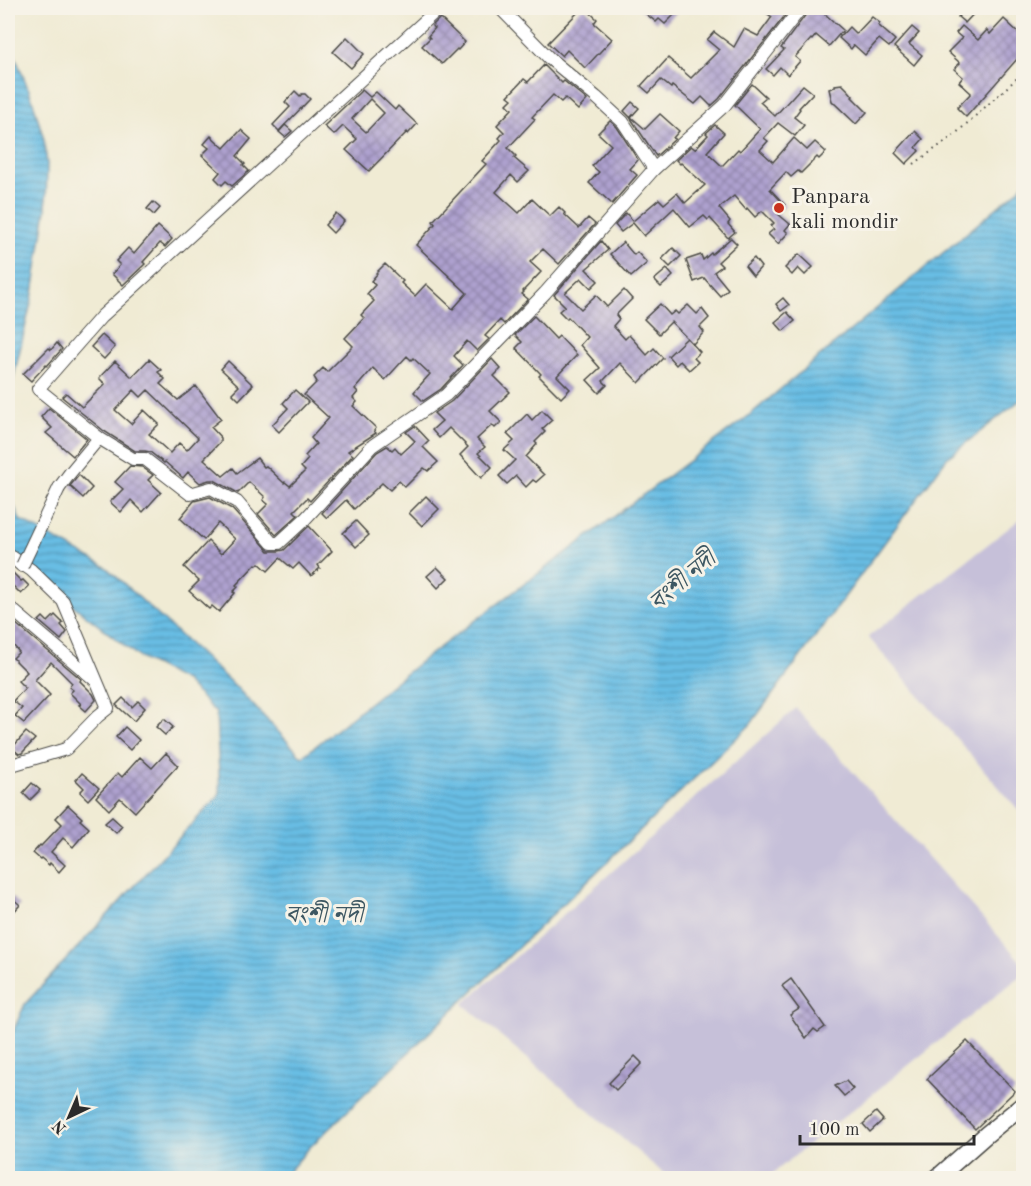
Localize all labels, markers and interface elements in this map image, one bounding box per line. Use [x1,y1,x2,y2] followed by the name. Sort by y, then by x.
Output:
[791,186,898,233] place label: Panpara kali mondir
[772,201,786,215] marker: Panpara kali mondir
[643,542,723,616] water label: বংশী নদী
[285,899,366,928] water label: বংশী নদী
[39,1087,99,1147] north arrow
[800,1108,974,1146] scale bar
[49,1116,70,1136] text: N
[809,1121,860,1139] text: 100 m

